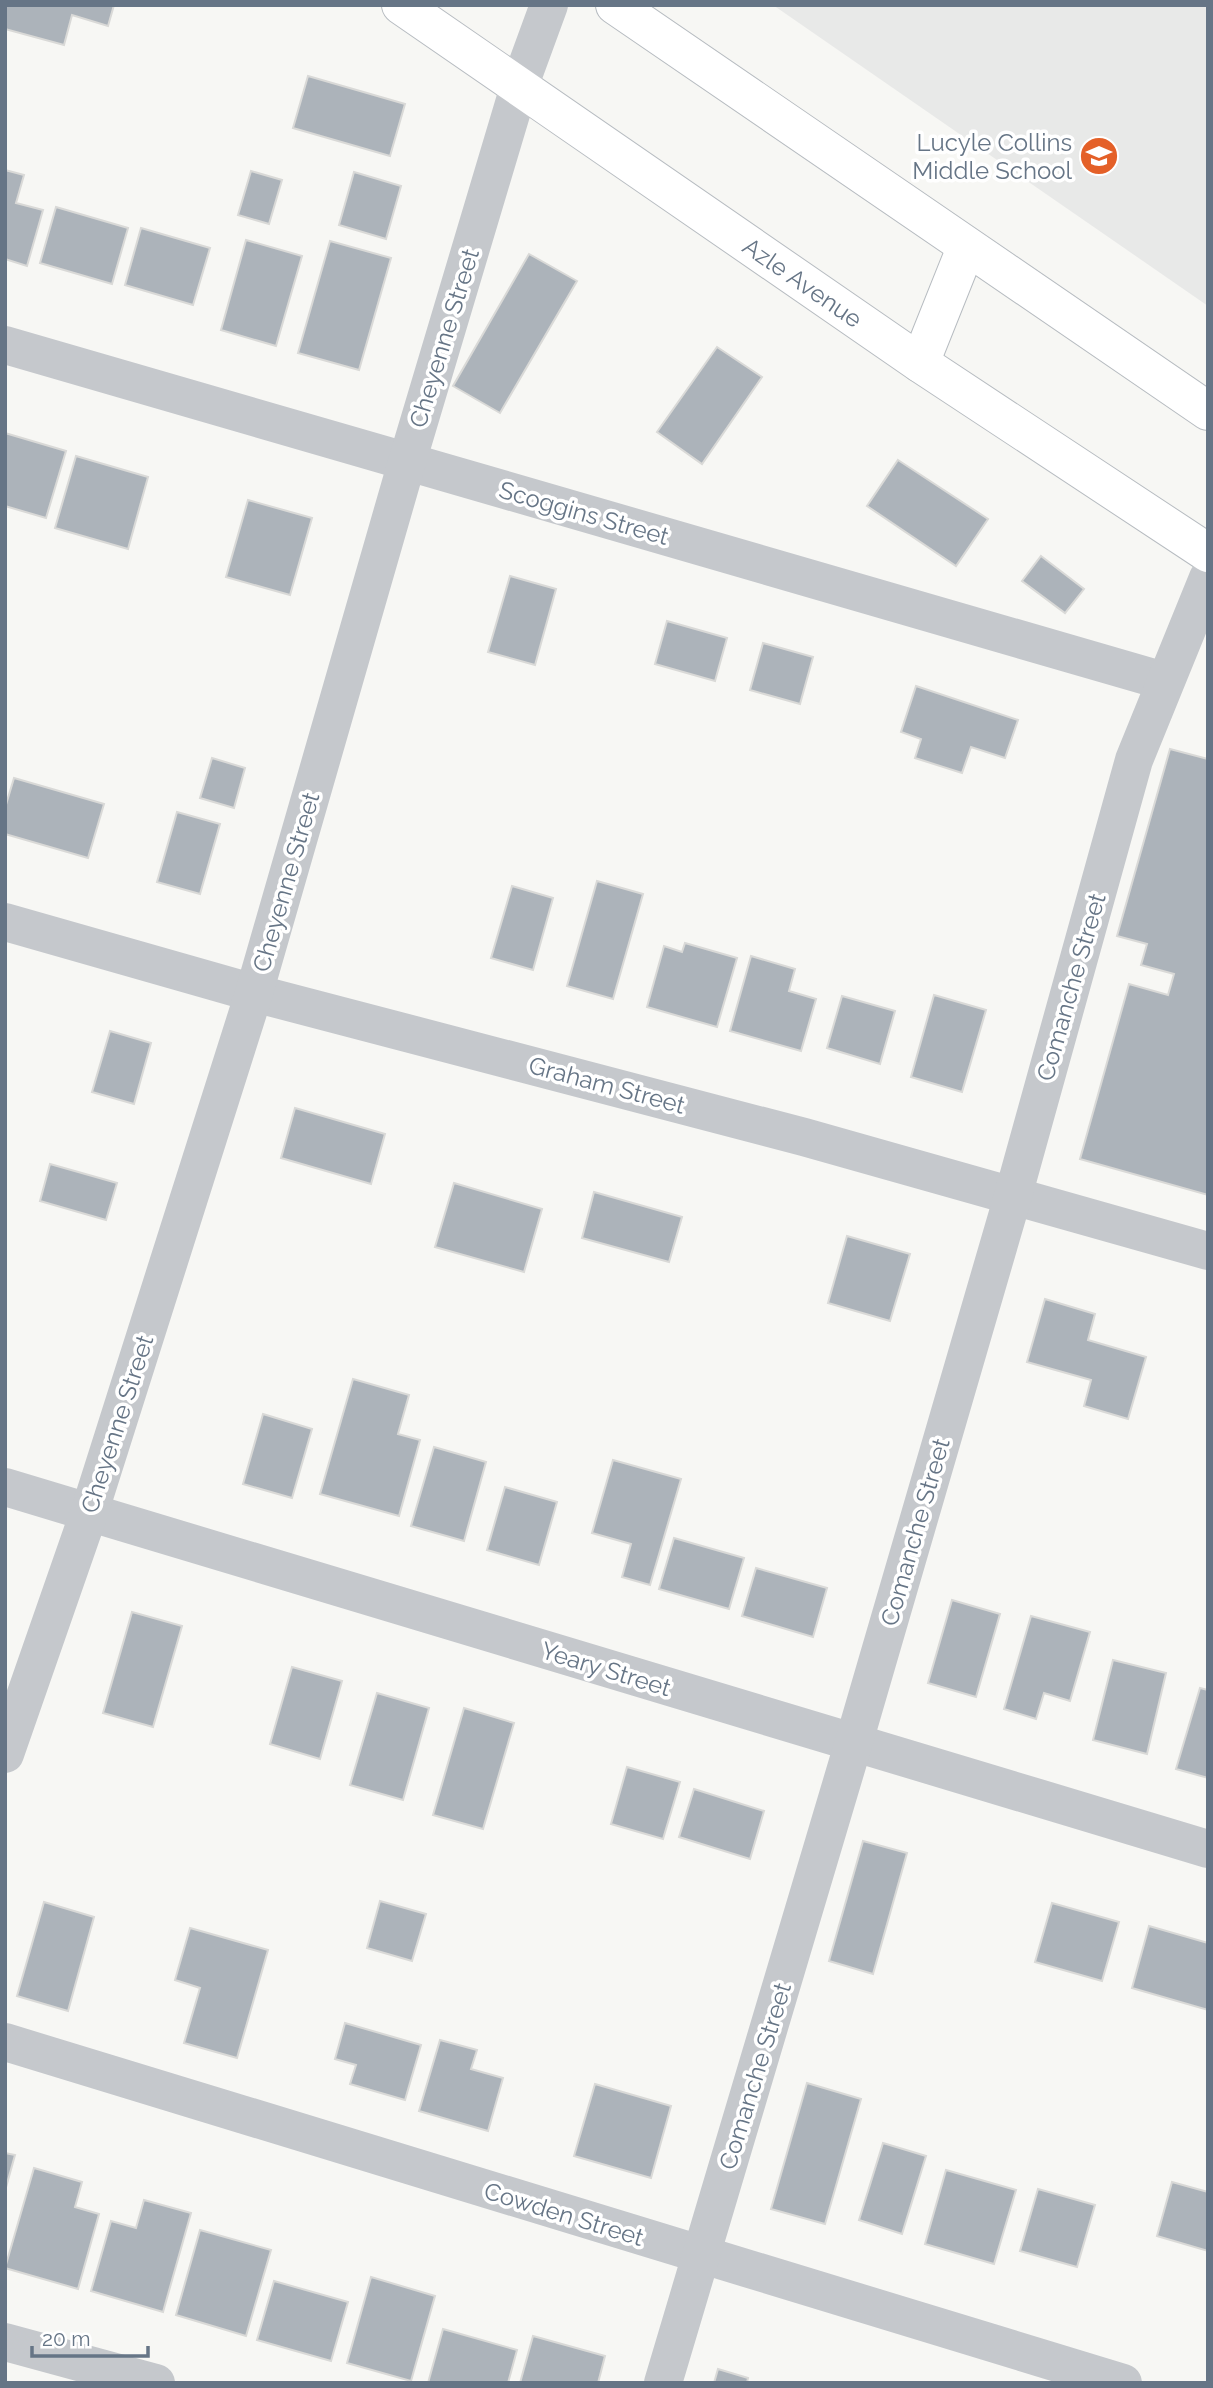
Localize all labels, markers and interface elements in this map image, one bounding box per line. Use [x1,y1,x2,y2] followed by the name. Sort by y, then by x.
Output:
[912,128,1072,185] place label: Lucyle Collins Middle School
[1078,135,1120,177] school or university icon: Lucyle Collins Middle School
[738,231,868,333] street label: Azle Avenue
[403,245,485,431] street label: Cheyenne Street
[496,475,672,551] street label: Scoggins Street
[246,789,326,975] street label: Cheyenne Street
[1030,890,1112,1084] street label: Comanche Street
[526,1050,688,1120] street label: Graham Street
[75,1331,159,1517] street label: Cheyenne Street
[874,1435,956,1629] street label: Comanche Street
[538,1636,674,1702] street label: Yeary Street
[713,1979,797,2173] street label: Comanche Street
[481,2176,647,2252] street label: Cowden Street
[32,2314,147,2358] scale bar
[42,2326,90,2351] text: 20 m

